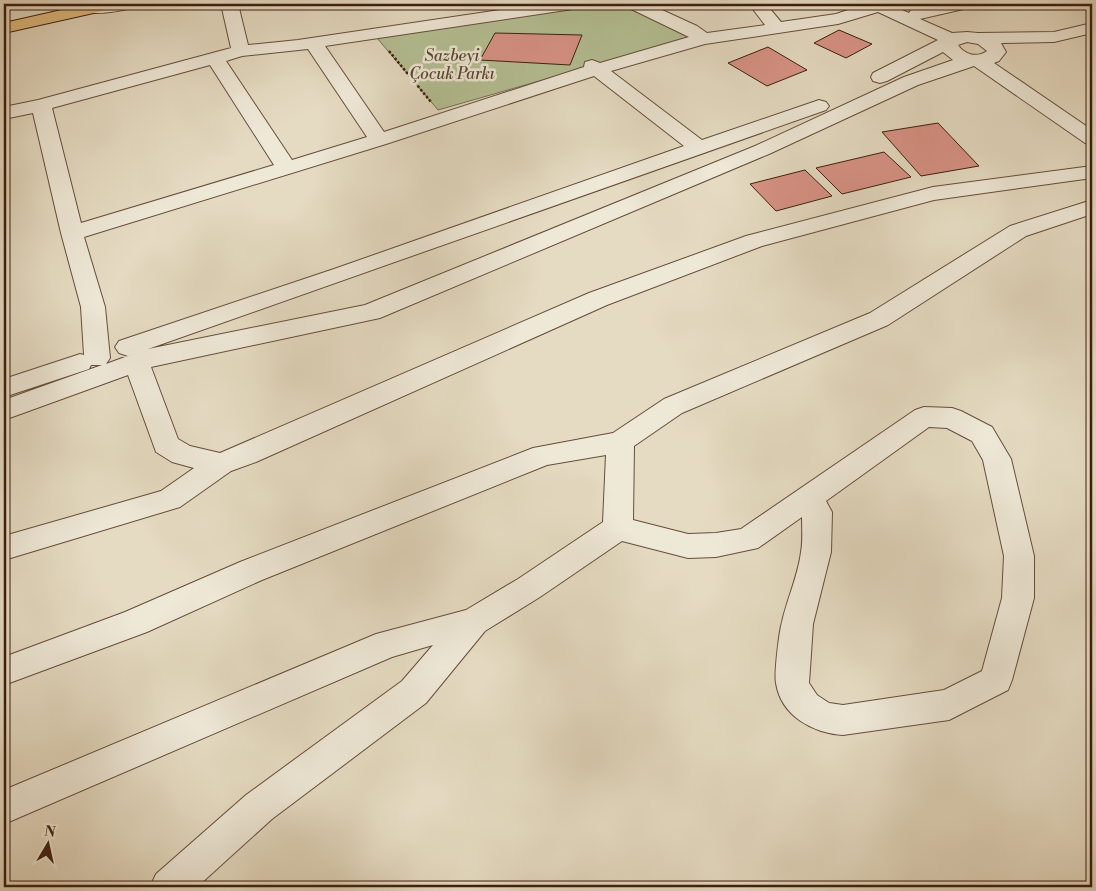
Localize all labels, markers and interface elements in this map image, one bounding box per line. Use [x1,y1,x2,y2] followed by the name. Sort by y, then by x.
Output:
[409,46,495,84] park label: Sazbeyi Çocuk Parkı
[22,818,72,868] north arrow
[43,822,57,842] text: N

